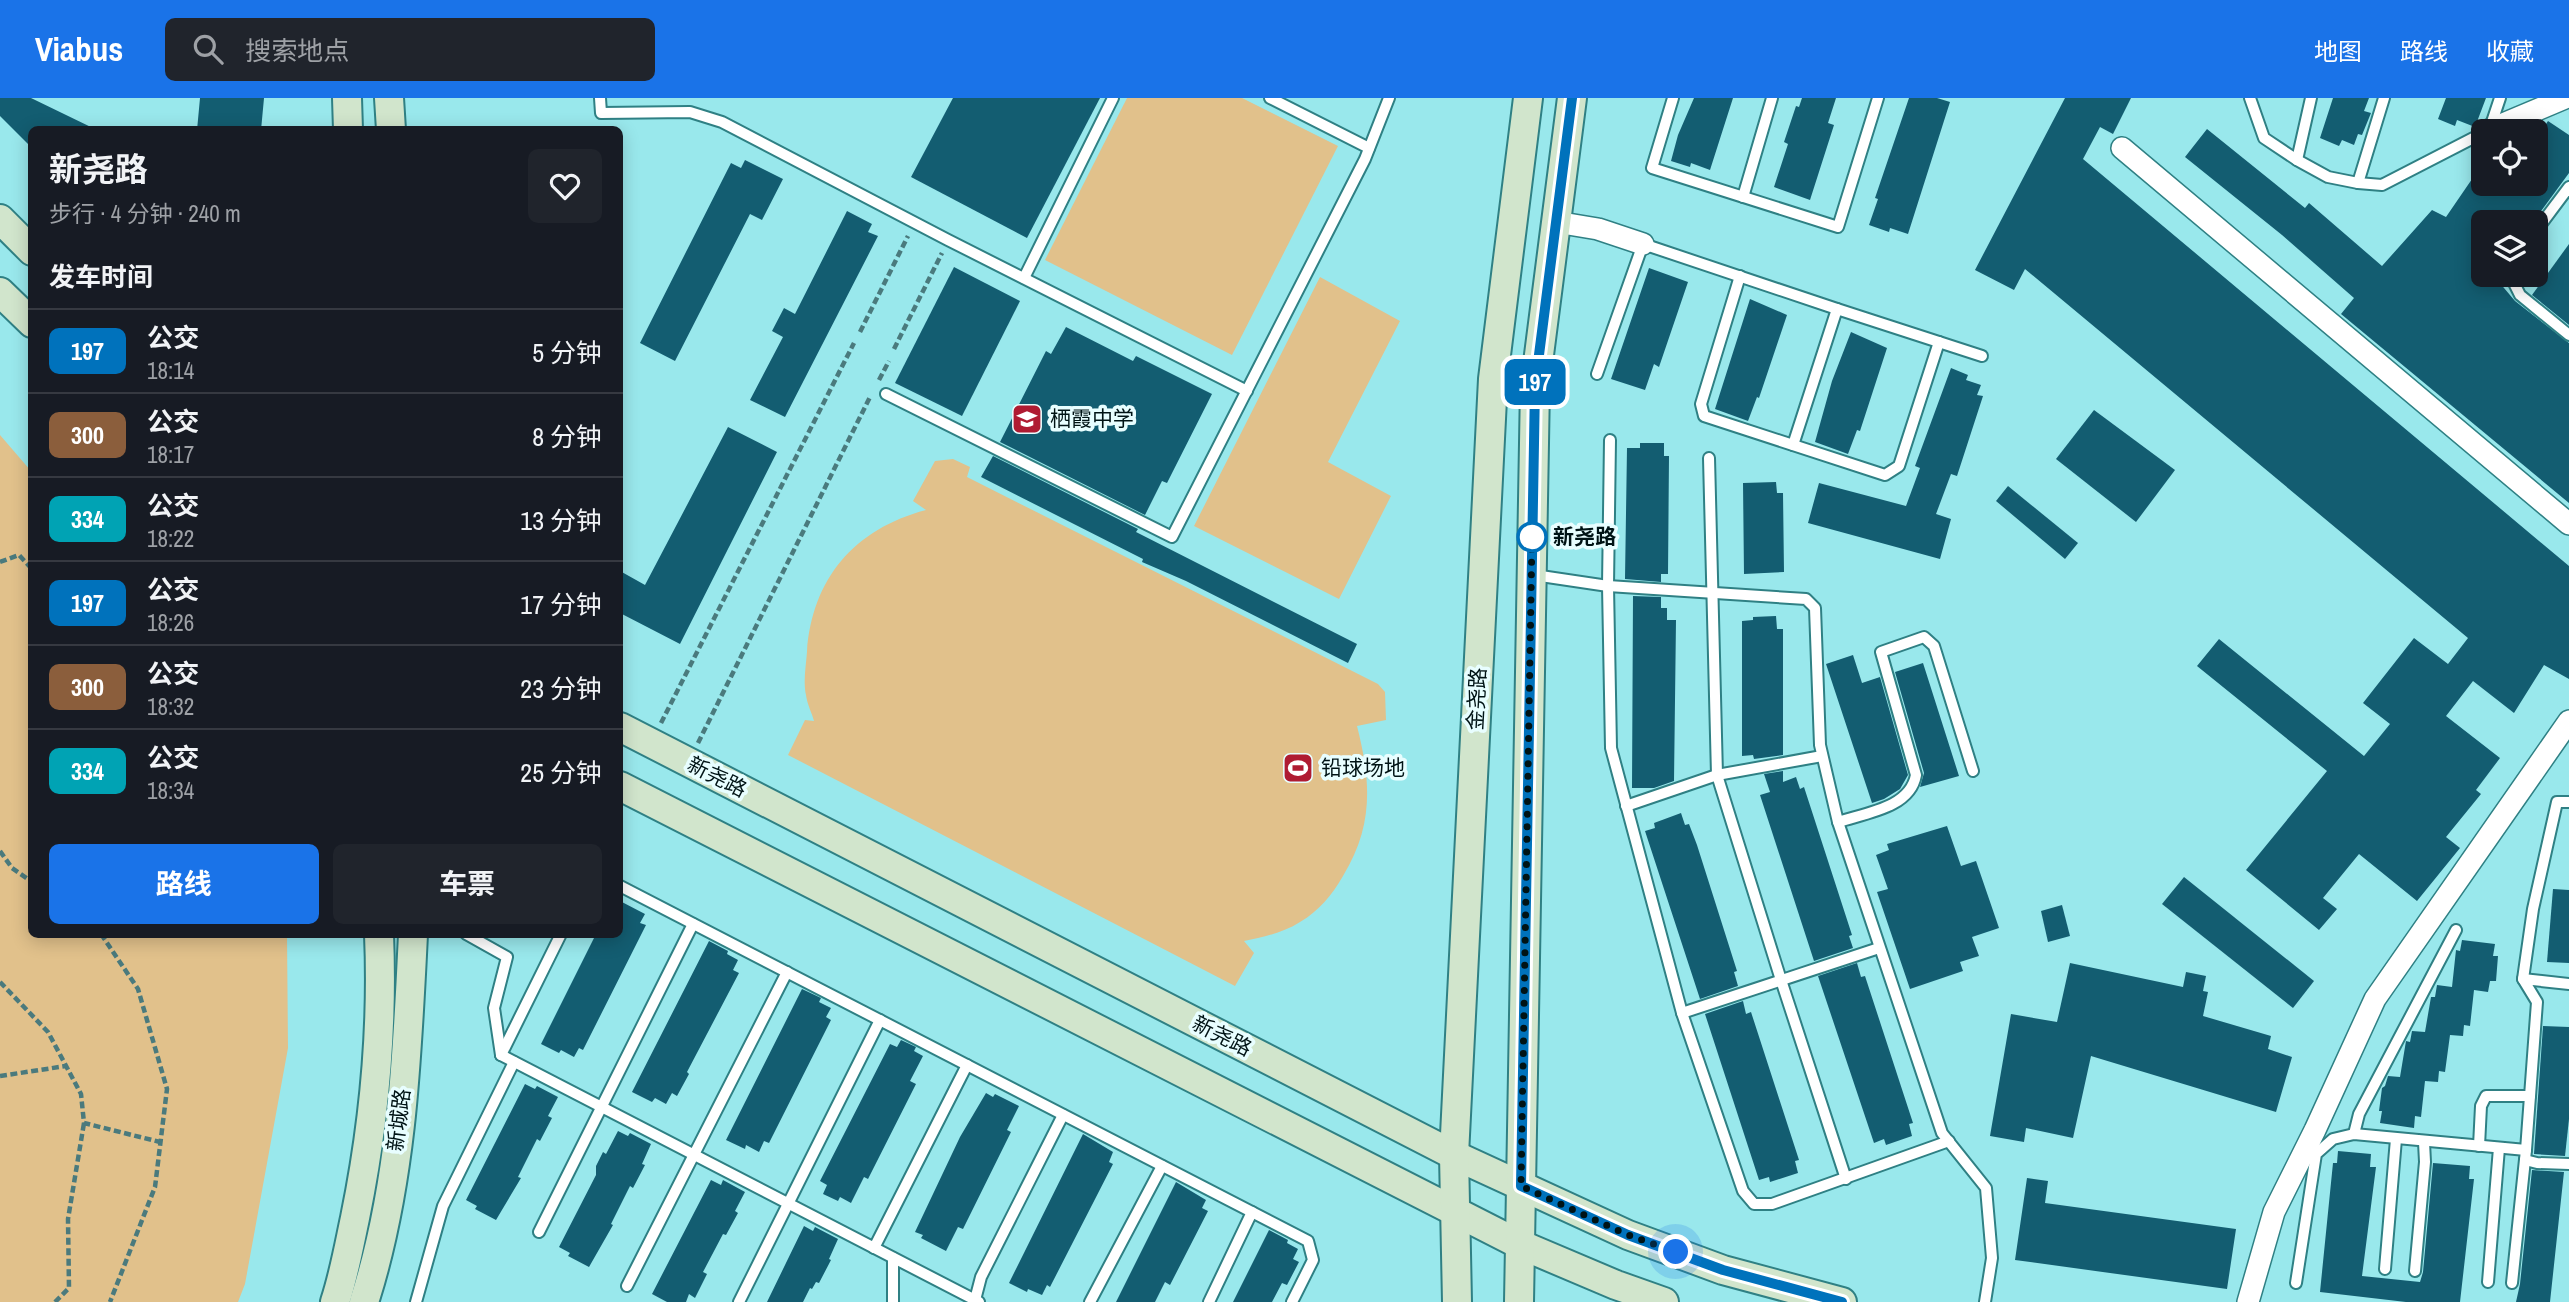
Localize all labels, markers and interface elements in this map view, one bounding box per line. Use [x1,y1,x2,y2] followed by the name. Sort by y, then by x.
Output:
[165,18,655,81] search box
[35,27,123,71] text: Viabus
[189,30,227,68] icon: search
[245,33,349,68] text: 搜索地点
[2314,35,2362,67] text: 地图
[2400,35,2448,67] text: 路线
[2486,35,2534,67] text: 收藏
[2471,119,2548,287] map controls
[2471,119,2548,196] button: locate
[49,147,148,191] text: 新尧路
[528,149,602,223] button: heart
[49,198,241,229] text: 步行 · 4 分钟 · 240 m
[2471,210,2548,287] button: layers
[49,259,153,294] text: 发车时间
[147,320,199,355] text: 公交
[71,335,104,367] text: 197
[532,335,602,370] text: 5 分钟
[147,355,194,386] text: 18:14
[1495,359,1575,405] line badge: 197
[1519,366,1551,398] text: 197
[1010,402,1044,436] school or university icon: 栖霞中学
[147,404,199,439] text: 公交
[1050,404,1134,433] place label: 栖霞中学
[71,419,104,451] text: 300
[532,419,602,454] text: 8 分钟
[147,439,194,470] text: 18:17
[147,488,199,523] text: 公交
[71,503,104,535] text: 334
[520,503,602,538] text: 13 分钟
[1517,522,1547,552] marker: 新尧路
[1553,522,1616,551] place label: 新尧路
[147,523,194,554] text: 18:22
[147,572,199,607] text: 公交
[71,587,104,619] text: 197
[520,587,602,622] text: 17 分钟
[147,607,194,638] text: 18:26
[147,656,199,691] text: 公交
[1460,667,1493,731] street label: 金尧路
[71,671,104,703] text: 300
[520,671,602,706] text: 23 分钟
[147,691,194,722] text: 18:32
[147,740,199,775] text: 公交
[683,749,752,804] street label: 新尧路
[1281,751,1315,785] sports icon: 铅球场地
[1321,753,1405,782] place label: 铅球场地
[71,755,104,787] text: 334
[520,755,602,790] text: 25 分钟
[147,775,194,806] text: 18:34
[49,844,319,924] button: 路线
[333,844,602,924] button: 车票
[1188,1008,1257,1063] street label: 新尧路
[380,1087,417,1153] street label: 新城路
[1658,1234,1693,1269] your location

